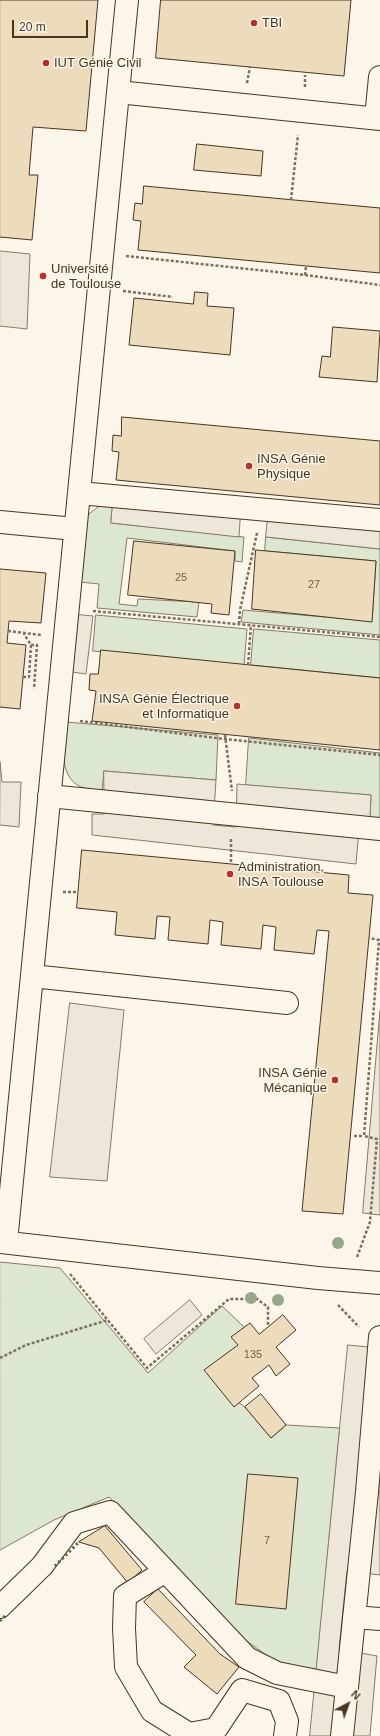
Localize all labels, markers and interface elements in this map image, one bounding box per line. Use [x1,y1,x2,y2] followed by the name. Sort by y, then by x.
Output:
[14,12,90,38] scale bar
[262,15,282,31] place label: TBI
[249,18,259,28] marker: TBI
[19,20,46,34] text: 20 m
[54,55,141,71] place label: IUT Génie Civil
[41,58,51,68] marker: IUT Génie Civil
[51,261,121,292] place label: Université de Toulouse
[38,271,48,281] marker: Université de Toulouse
[257,451,326,482] place label: INSA Génie Physique
[244,461,254,471] marker: INSA Génie Physique
[175,571,187,585] house number: 25
[308,578,320,592] house number: 27
[99,691,229,722] place label: INSA Génie Électrique et Informatique
[232,701,242,711] marker: INSA Génie Électrique et Informatique
[238,859,324,890] place label: Administration, INSA Toulouse
[225,869,235,879] marker: Administration, INSA Toulouse
[258,1065,327,1096] place label: INSA Génie Mécanique
[330,1075,340,1085] marker: INSA Génie Mécanique
[244,1348,262,1362] house number: 135
[264,1534,270,1548] house number: 7
[328,1684,368,1724] north arrow
[349,1688,363,1702] text: N

